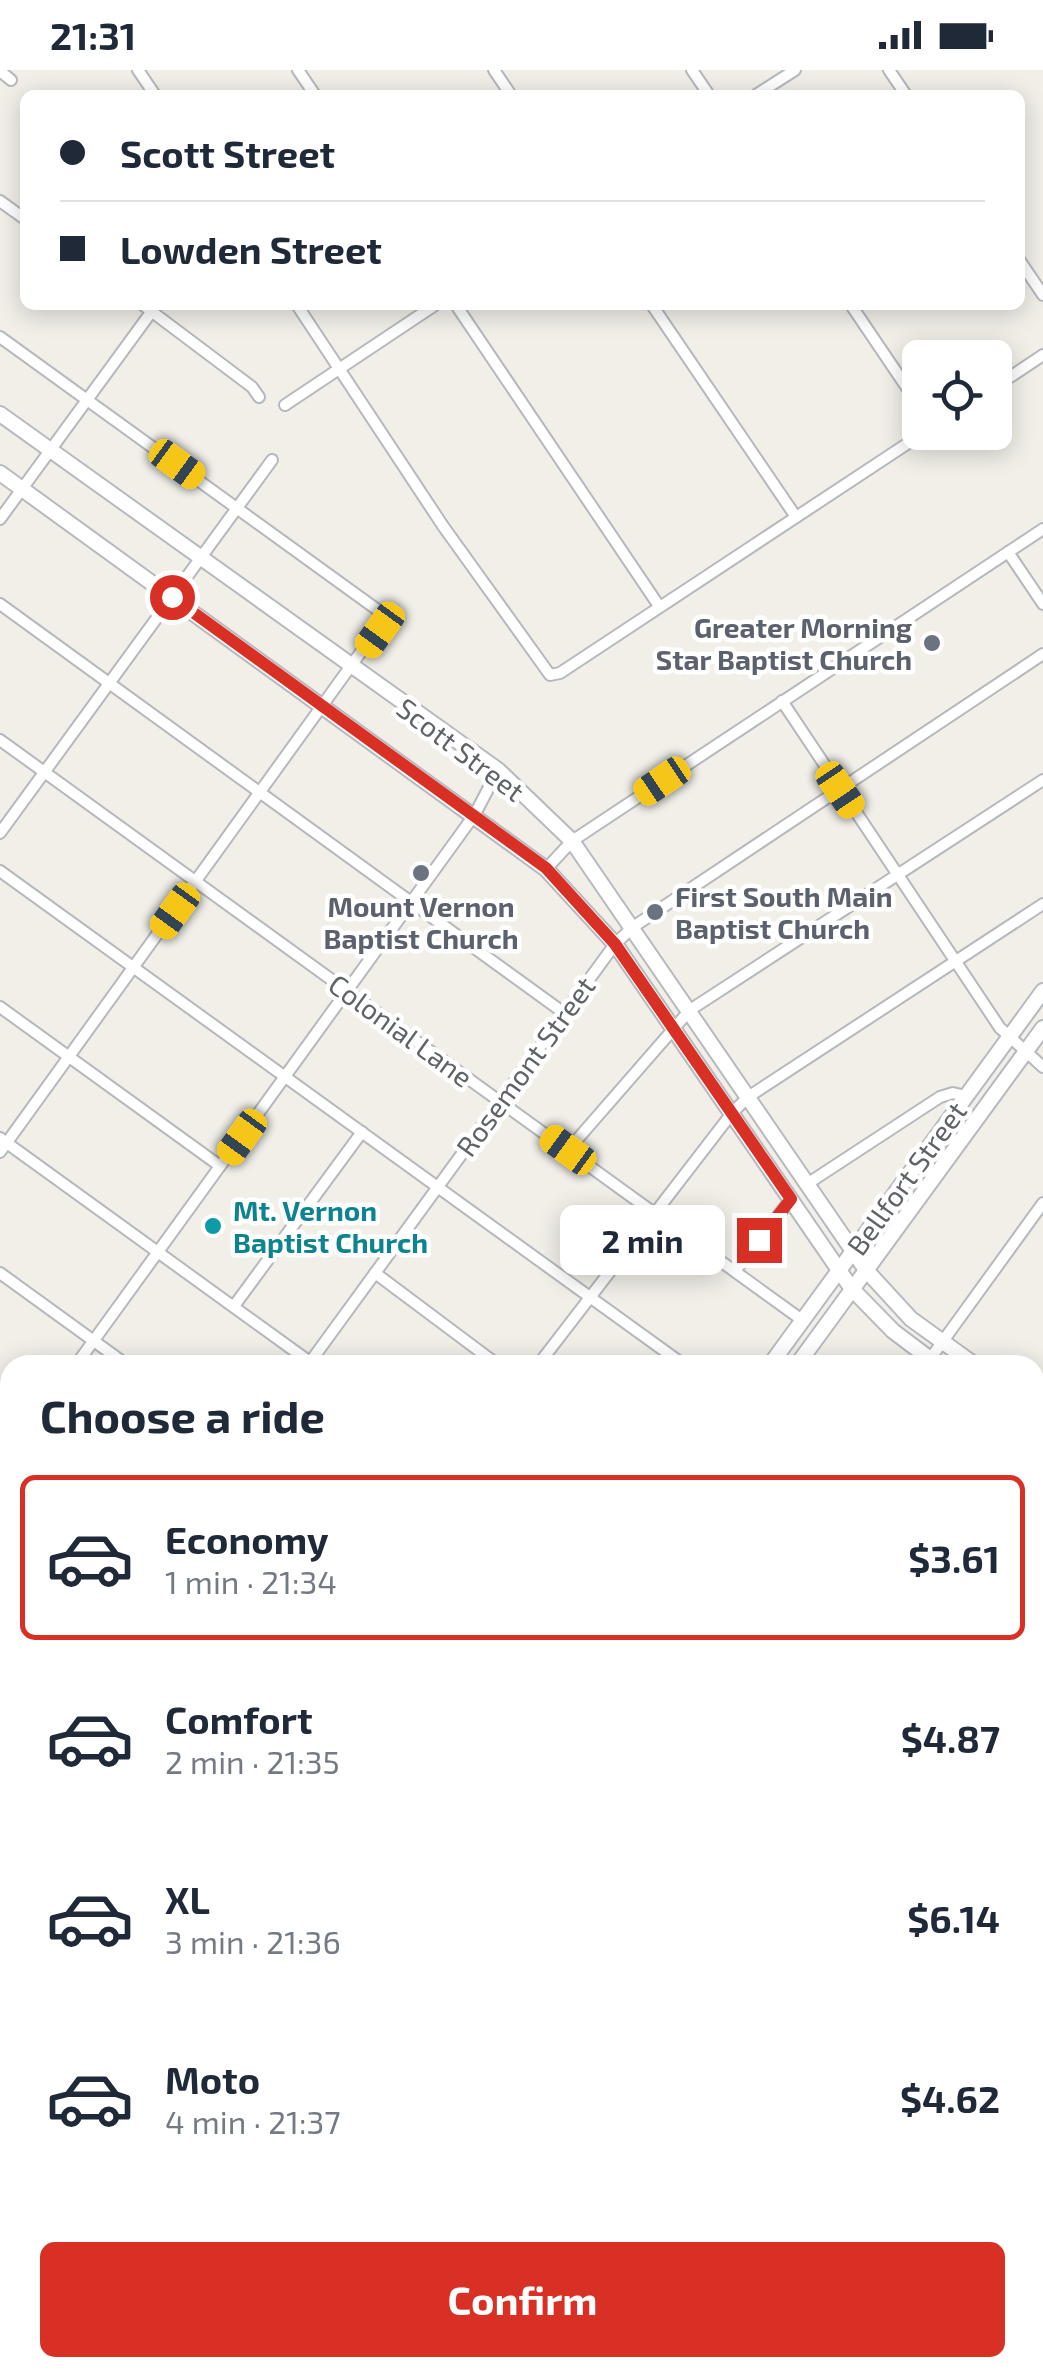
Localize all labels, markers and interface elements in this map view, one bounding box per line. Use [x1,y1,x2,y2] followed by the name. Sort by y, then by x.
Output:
[50,12,136,58] text: 21:31
[120,130,335,176] text: Scott Street
[120,226,382,272] text: Lowden Street
[902,340,1012,450] map controls
[902,340,1012,450] button: locate
[144,434,210,494] car
[150,575,195,620] route start
[350,597,410,663] car
[656,610,912,676] place label: Greater Morning Star Baptist Church
[921,632,943,654] marker: Greater Morning Star Baptist Church
[391,690,531,808] street label: Scott Street
[629,752,695,810] car
[811,757,869,823] car
[410,862,432,884] marker: Mount Vernon Baptist Church
[145,878,205,944] car
[675,879,893,945] place label: First South Main Baptist Church
[324,889,518,955] place label: Mount Vernon Baptist Church
[644,901,666,923] marker: First South Main Baptist Church
[322,966,480,1094] street label: Colonial Lane
[448,970,602,1162] street label: Rosemont Street
[839,1095,973,1261] street label: Bellfort Street
[212,1104,272,1170] car
[535,1120,601,1180] car
[233,1193,428,1259] place label: Mt. Vernon Baptist Church
[559,1205,724,1275] callout: 2 min
[202,1215,224,1237] marker: Mt. Vernon Baptist Church
[737,1218,782,1263] route end
[602,1221,683,1259] text: 2 min
[40,1388,325,1442] text: Choose a ride
[45,1513,135,1603] icon: car
[165,1516,329,1562] text: Economy
[908,1535,1000,1581] text: $3.61
[165,1562,337,1600] text: 1 min · 21:34
[45,1693,135,1783] icon: car
[165,1696,313,1742] text: Comfort
[901,1715,1000,1761] text: $4.87
[165,1742,340,1780] text: 2 min · 21:35
[45,1873,135,1963] icon: car
[165,1876,210,1922] text: XL
[907,1895,1000,1941] text: $6.14
[165,1922,341,1960] text: 3 min · 21:36
[45,2053,135,2143] icon: car
[165,2056,260,2102] text: Moto
[900,2075,1000,2121] text: $4.62
[165,2102,341,2140] text: 4 min · 21:37
[40,2242,1005,2357] button: Confirm

